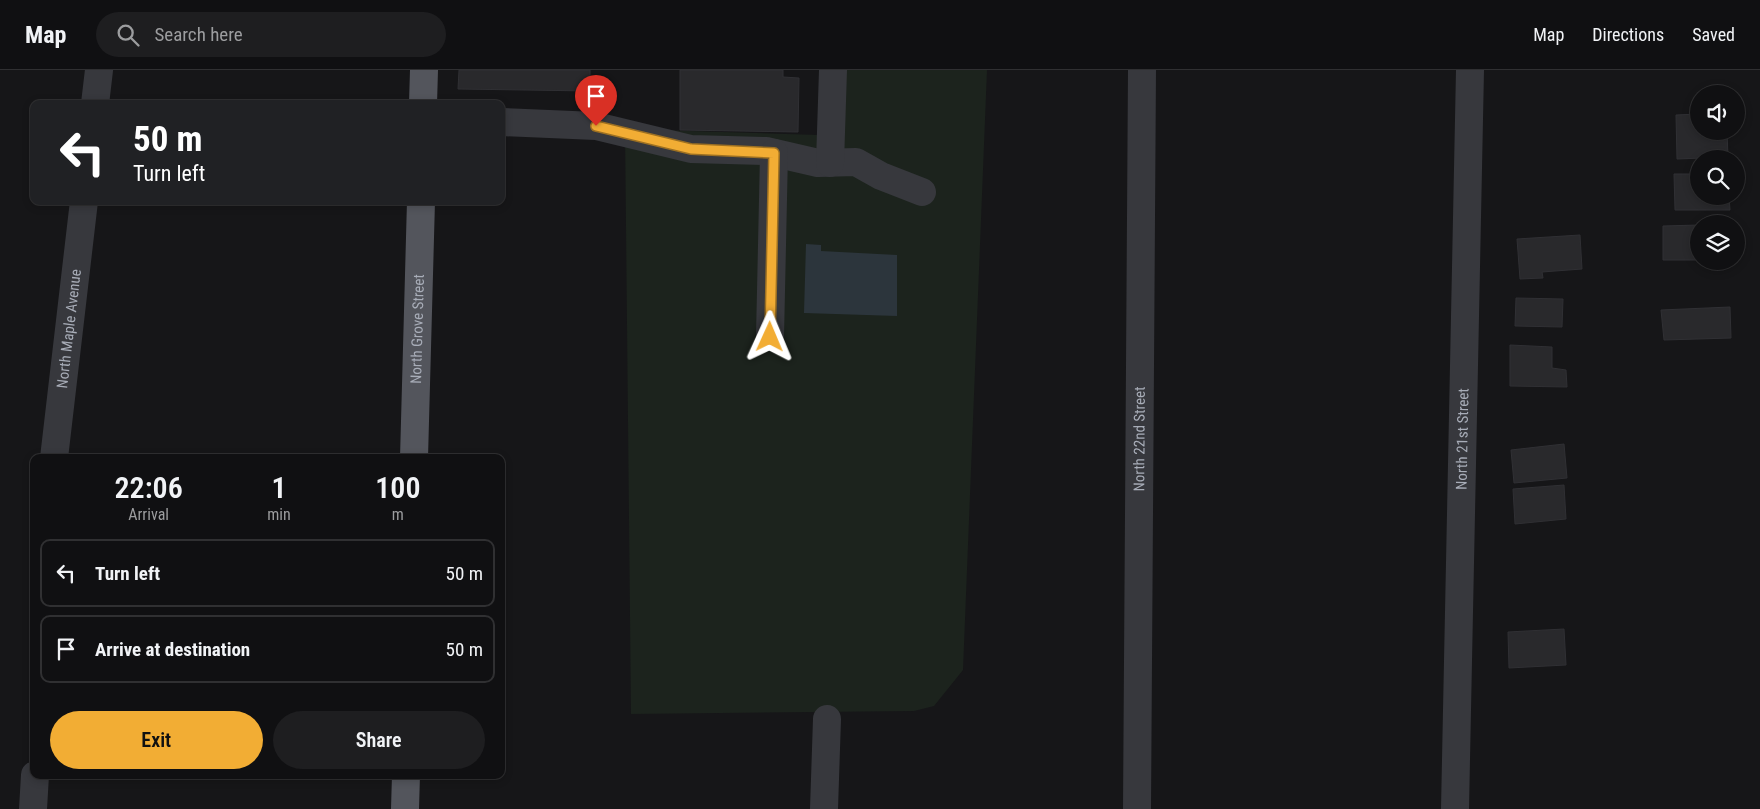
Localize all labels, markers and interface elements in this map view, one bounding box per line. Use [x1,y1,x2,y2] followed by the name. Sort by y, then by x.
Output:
[96,12,446,57] search box
[25,21,66,49] text: Map
[114,21,142,49] icon: search
[154,23,243,46] text: Search here
[1533,24,1564,45] text: Map
[1592,24,1664,45] text: Directions
[1692,24,1735,45] text: Saved
[575,75,617,126] pin
[582,82,610,110] icon: arrive
[1690,85,1745,270] map controls
[1690,85,1745,140] button: sound
[133,119,202,160] text: 50 m
[50,120,115,185] icon: left
[1690,150,1745,205] button: search
[133,161,205,186] text: Turn left
[1690,215,1745,270] button: layers
[53,268,85,390] street label: North Maple Avenue
[407,274,428,384] street label: North Grove Street
[743,310,795,362] position arrow
[1130,386,1149,492] street label: North 22nd Street
[1452,388,1473,490] street label: North 21st Street
[114,470,183,505] text: 22:06
[271,470,287,505] text: 1
[375,470,420,505] text: 100
[128,505,169,524] text: Arrival
[267,505,291,524] text: min
[392,505,404,524] text: m
[52,559,80,587] icon: left
[95,562,160,585] text: Turn left
[446,562,483,585] text: 50 m
[52,635,80,663] icon: arrive
[95,638,250,661] text: Arrive at destination
[446,638,483,661] text: 50 m
[50,711,263,769] button: Exit
[273,711,485,769] button: Share

